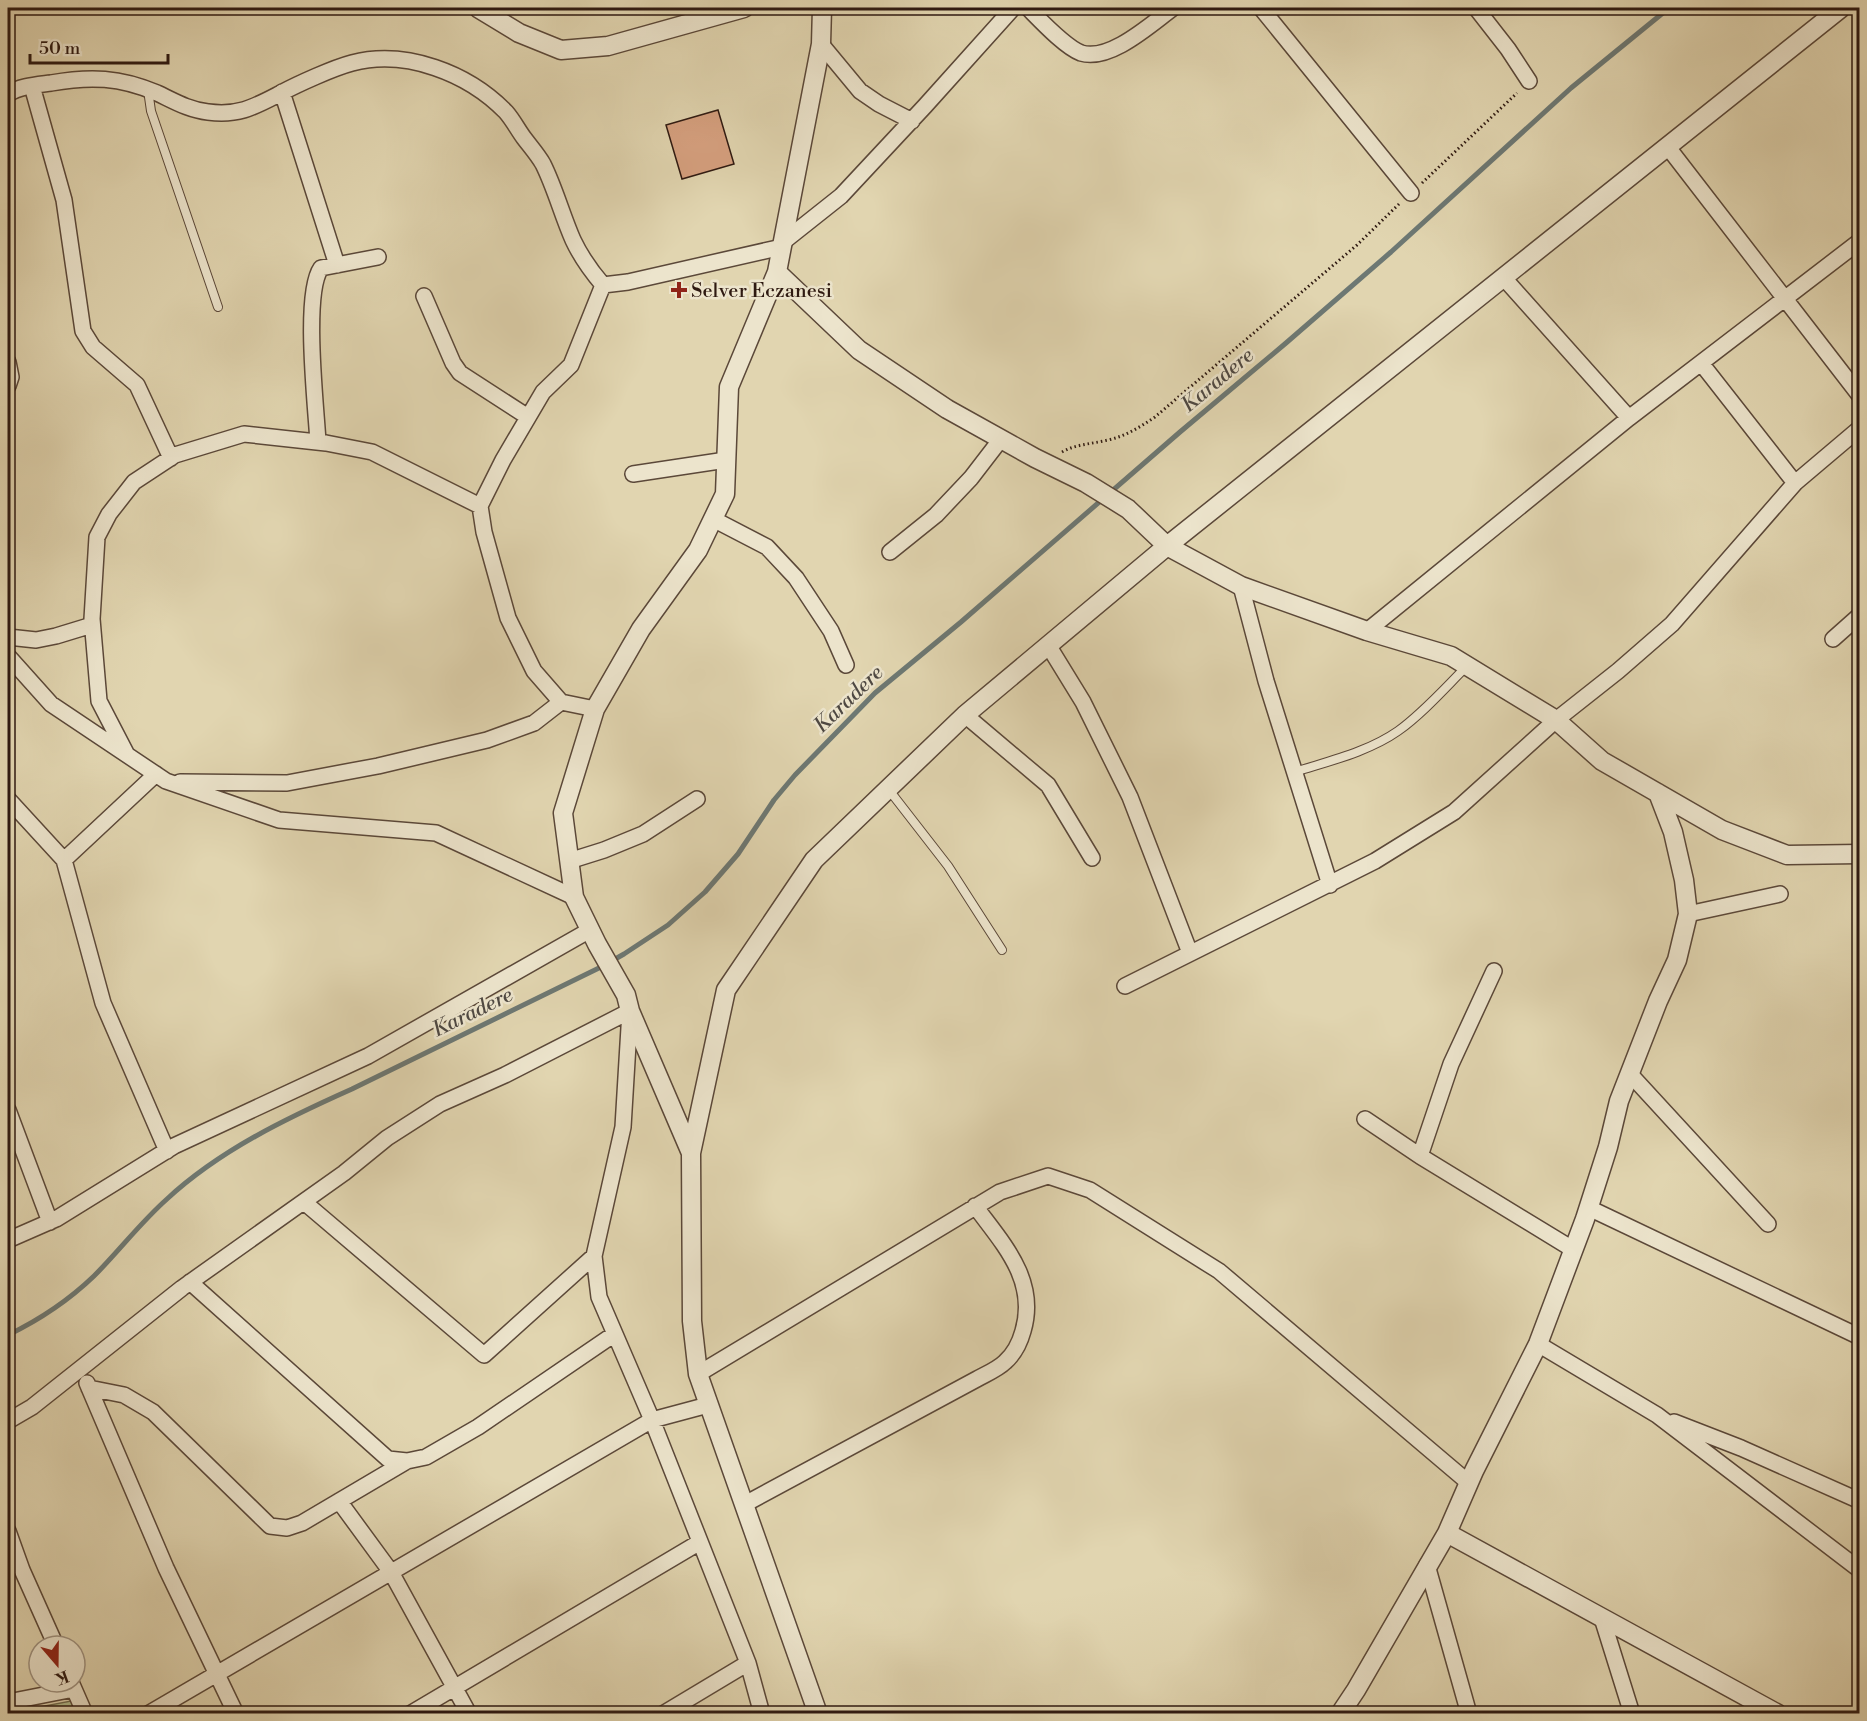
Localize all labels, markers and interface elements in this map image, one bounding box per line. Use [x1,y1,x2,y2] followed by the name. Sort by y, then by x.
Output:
[30,27,168,65] scale bar
[39,37,81,60] text: 50 m
[691,279,833,304] place label: Selver Eczanesi
[672,283,686,297] marker: Selver Eczanesi
[1176,343,1259,419] water label: Karadere
[809,660,889,739] water label: Karadere
[428,982,517,1044] water label: Karadere
[27,1634,87,1694] north arrow
[51,1666,71,1689] text: K

